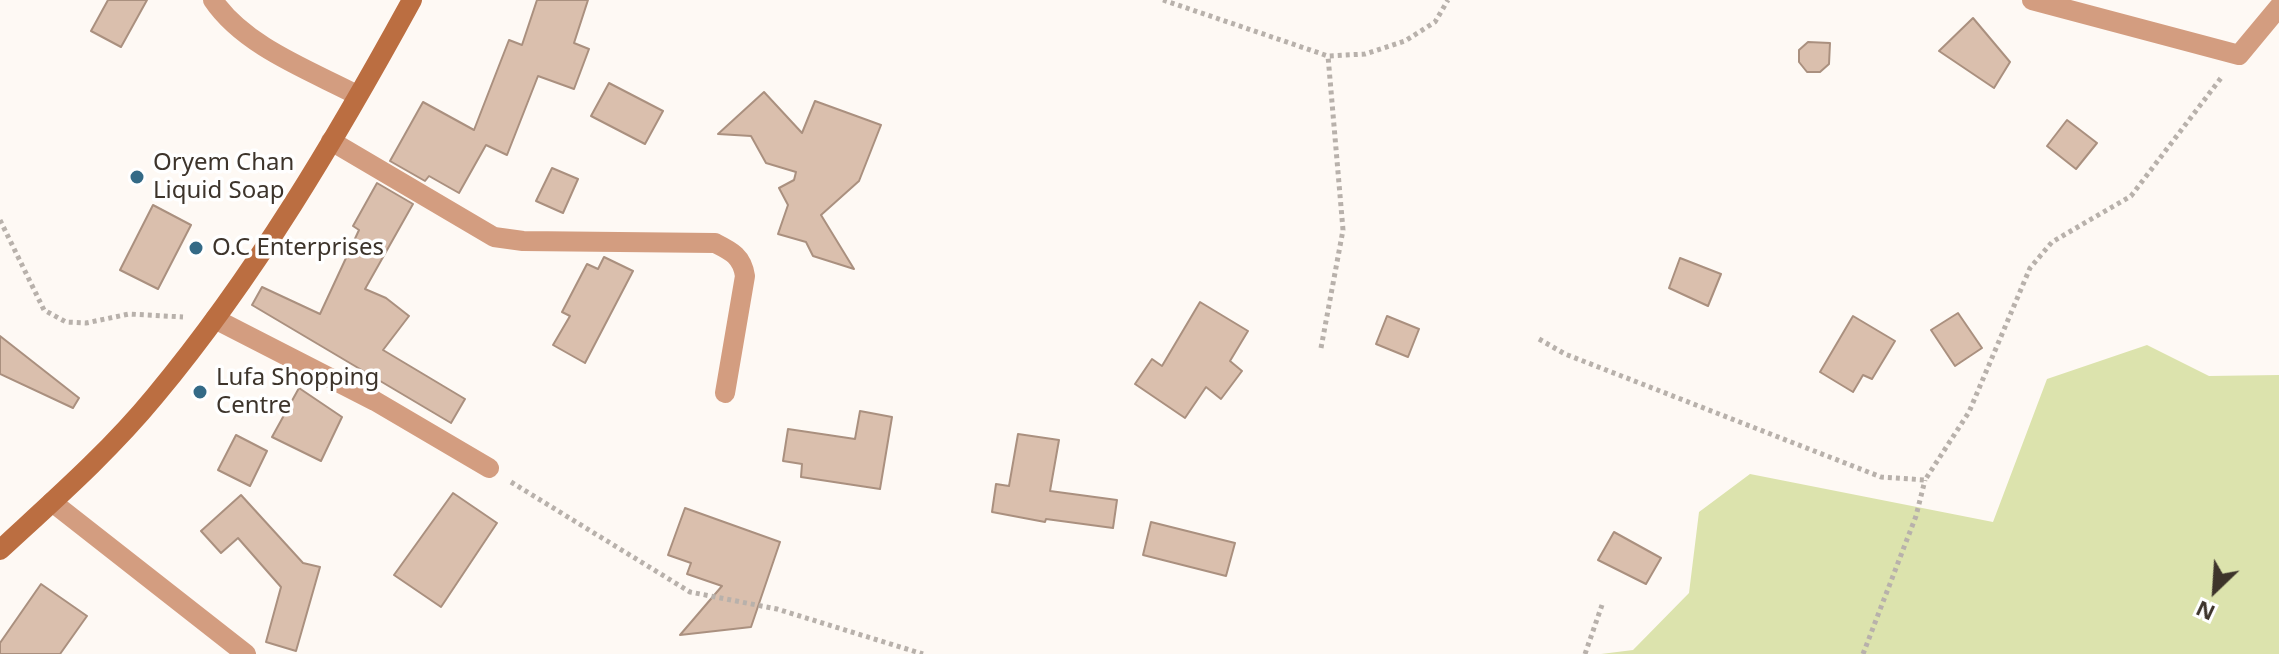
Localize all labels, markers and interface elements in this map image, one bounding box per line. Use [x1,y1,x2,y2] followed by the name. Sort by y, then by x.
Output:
[153,149,294,205] place label: Oryem Chan Liquid Soap
[128,168,146,186] marker: Oryem Chan Liquid Soap
[212,234,384,262] place label: O.C Enterprises
[187,239,205,257] marker: O.C Enterprises
[216,364,379,420] place label: Lufa Shopping Centre
[191,383,209,401] marker: Lufa Shopping Centre
[2175,550,2255,630] north arrow
[2190,594,2219,629] text: N

